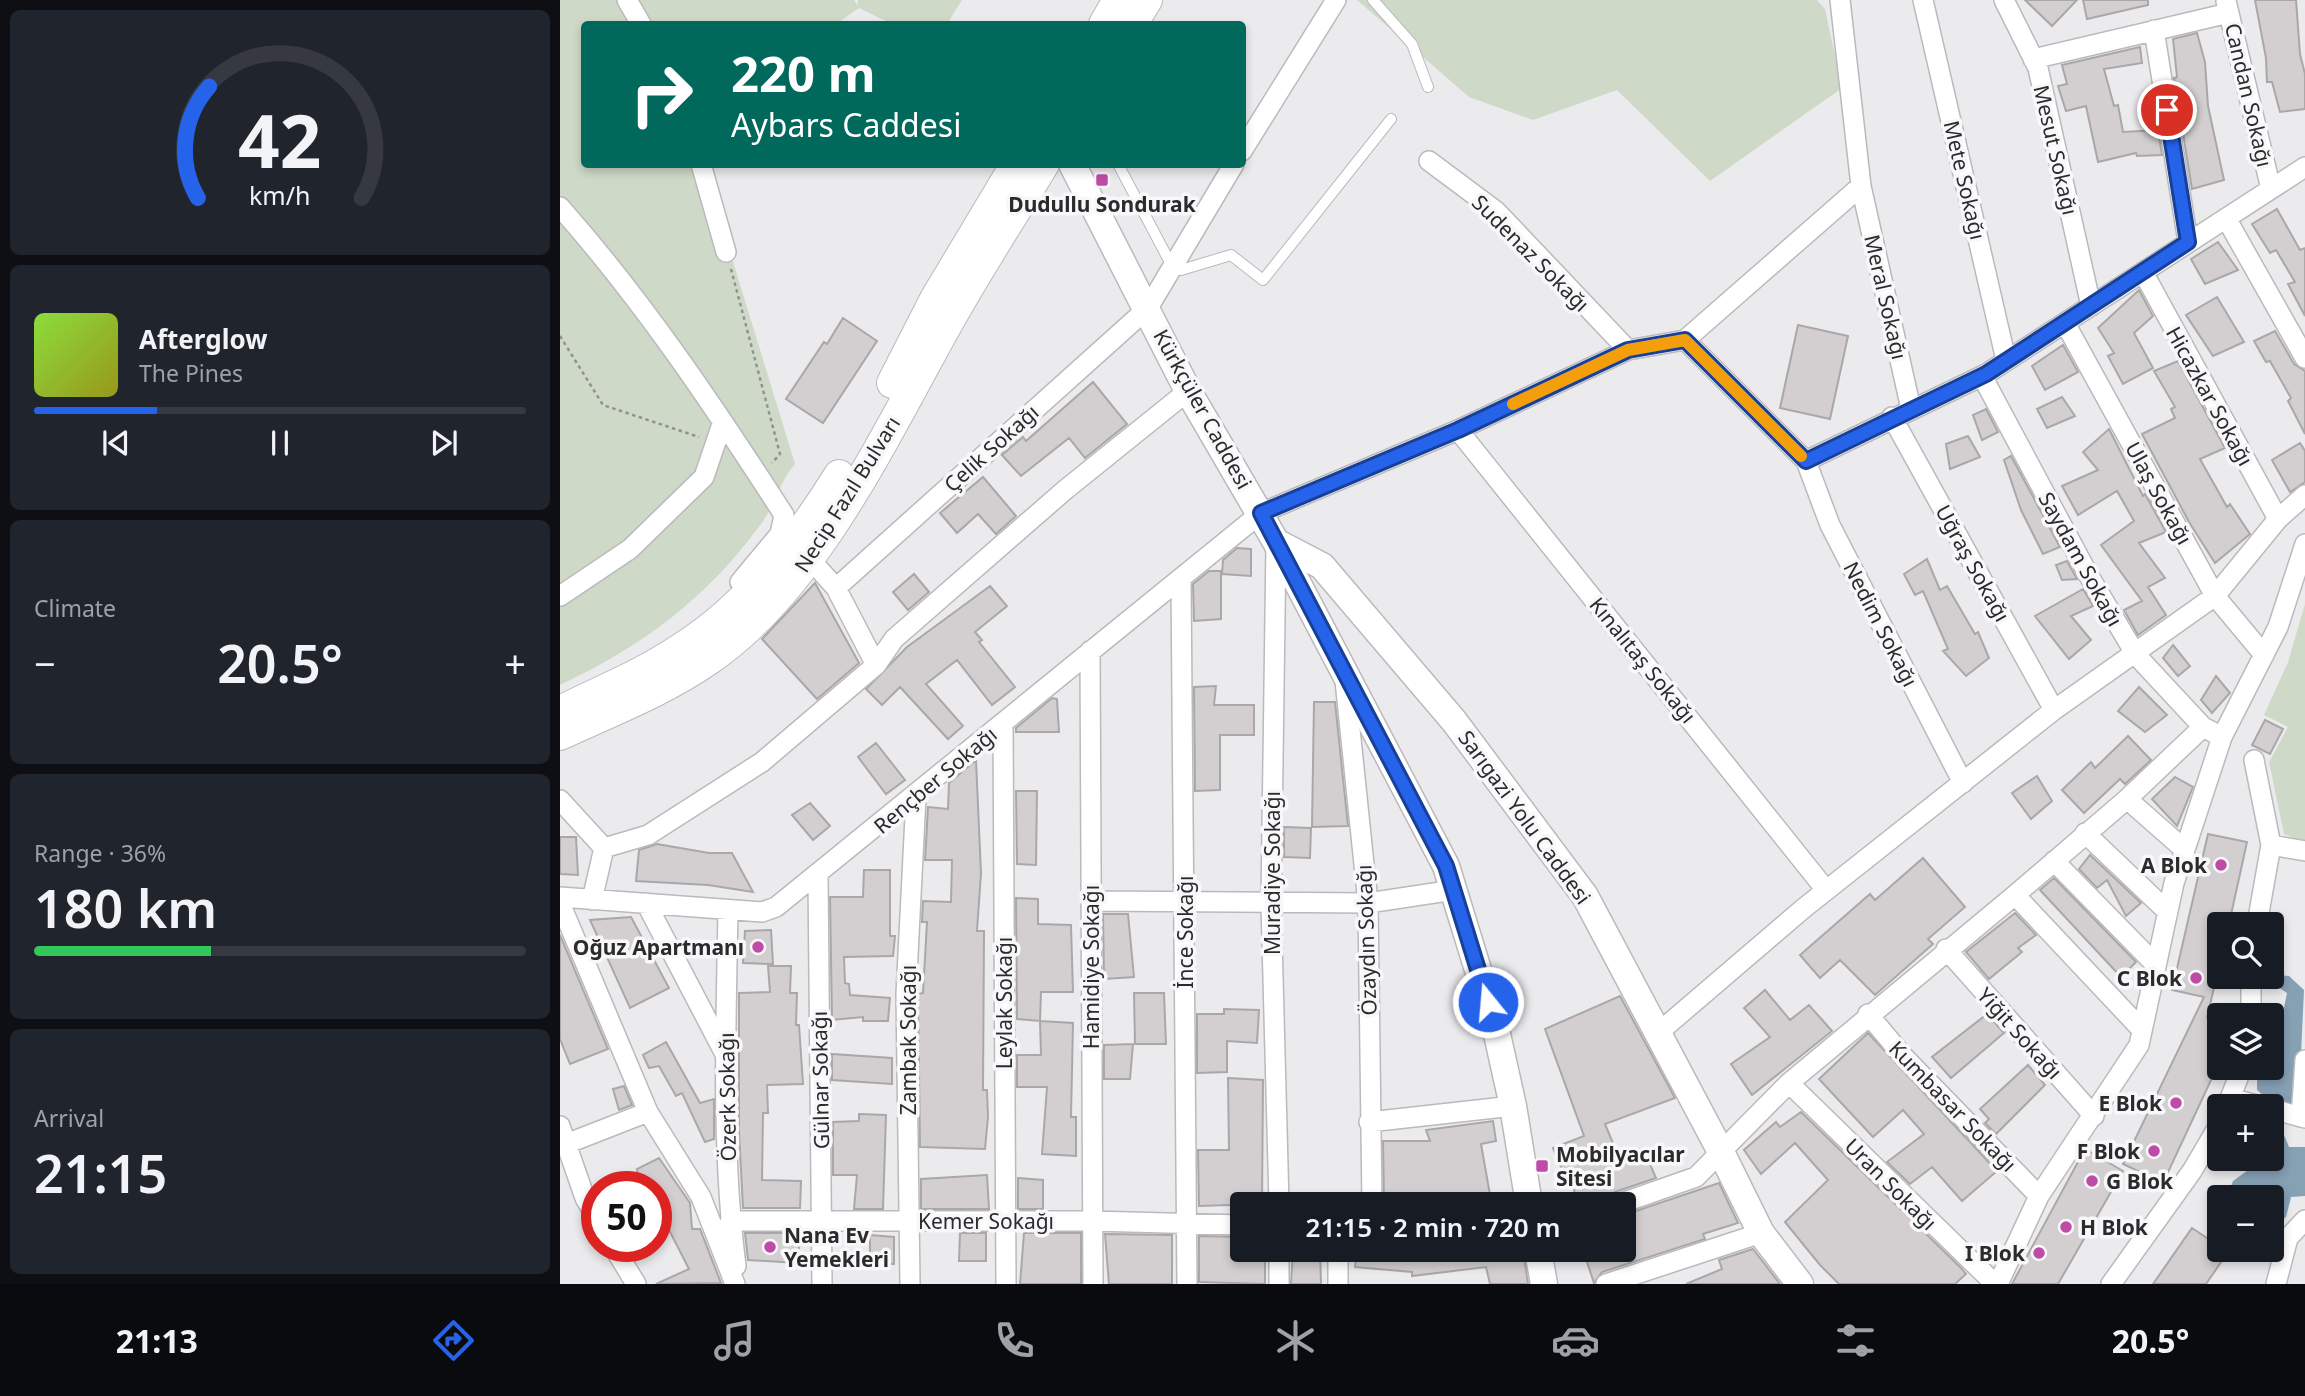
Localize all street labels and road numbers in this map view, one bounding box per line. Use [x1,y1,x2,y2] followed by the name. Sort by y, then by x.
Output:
[2219,20,2279,170] street label: Candan Sokağı
[2027,82,2085,218] street label: Mesut Sokağı
[1938,118,1992,242] street label: Mete Sokağı
[1466,188,1596,318] street label: Sudenaz Sokağı
[1858,232,1914,362] street label: Meral Sokağı
[2160,321,2260,471] street label: Hicazkar Sokağı
[1147,324,1259,494] street label: Kürkçüler Caddesi
[938,398,1044,498] street label: Çelik Sokağı
[788,411,906,577] street label: Necip Fazıl Bulvarı
[2119,437,2199,549] street label: Ulaş Sokağı
[2033,487,2129,631] street label: Saydam Sokağı
[1929,500,2017,626] street label: Uğraş Sokağı
[1837,557,1925,691] street label: Nedim Sokağı
[1584,591,1702,729] street label: Kınalıtaş Sokağı
[868,720,1002,840] street label: Rençber Sokağı
[1452,724,1598,910] street label: Sarıgazi Yolu Caddesi
[1258,791,1286,955] street label: Muradiye Sokağı
[1349,864,1383,1016] street label: Özaydın Sokağı
[1171,875,1199,989] street label: İnce Sokağı
[1077,885,1105,1049] street label: Hamidiye Sokağı
[990,937,1018,1069] street label: Leylak Sokağı
[894,965,922,1115] street label: Zambak Sokağı
[1971,981,2069,1085] street label: Yiğit Sokağı
[805,1011,835,1149] street label: Gülnar Sokağı
[712,1032,742,1162] street label: Özerk Sokağı
[1883,1034,2023,1178] street label: Kumbasar Sokağı
[1839,1132,1943,1236] street label: Uran Sokağı
[918,1207,1054,1235] street label: Kemer Sokağı

